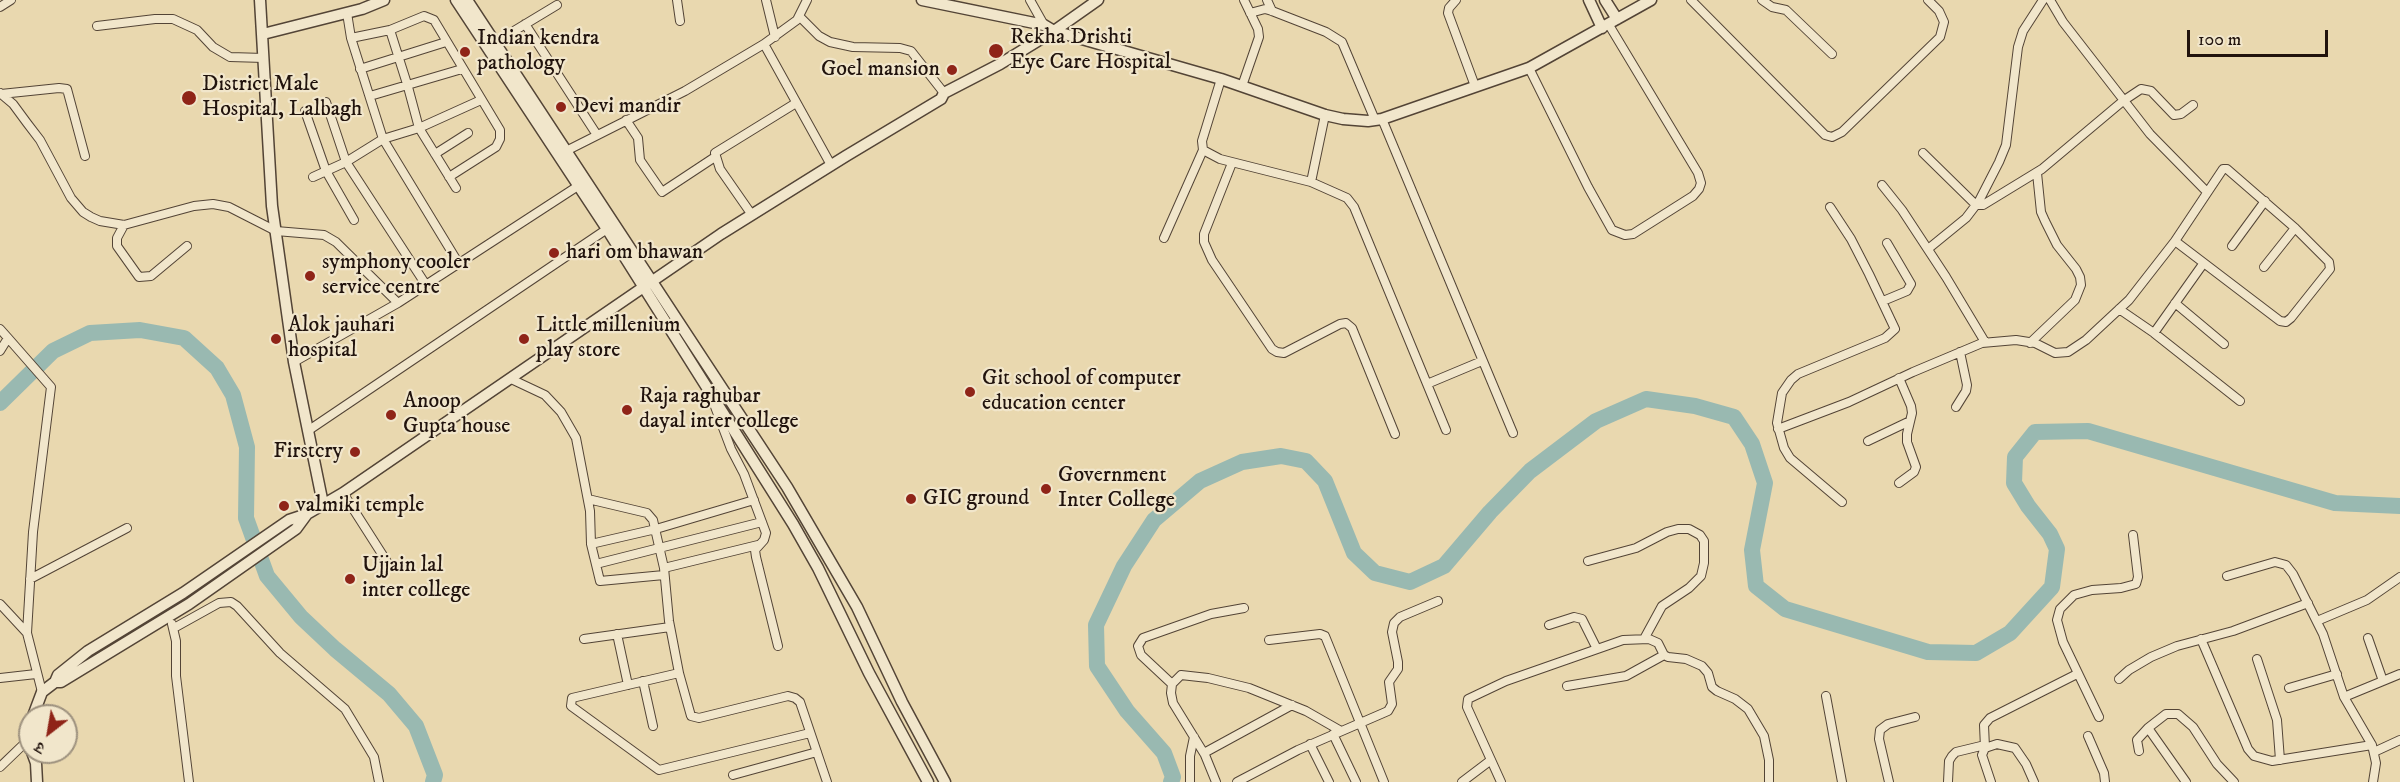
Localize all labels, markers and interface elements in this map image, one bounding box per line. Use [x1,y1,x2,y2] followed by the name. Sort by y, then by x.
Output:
[2190,18,2331,56] scale bar
[1010,25,1171,76] place label: Rekha Drishti Eye Care Hospital
[477,26,599,78] place label: Indian kendra pathology
[2198,29,2241,51] text: 100 m
[987,42,1005,60] marker: Rekha Drishti Eye Care Hospital
[458,45,472,59] marker: Indian kendra pathology
[821,57,940,83] place label: Goel mansion
[945,63,959,77] marker: Goel mansion
[202,72,362,124] place label: District Male Hospital, Lalbagh
[180,89,198,107] marker: District Male Hospital, Lalbagh
[573,94,681,120] place label: Devi mandir
[554,100,568,114] marker: Devi mandir
[566,240,703,266] place label: hari om bhawan
[547,246,561,260] marker: hari om bhawan
[322,250,471,302] place label: symphony cooler service centre
[303,269,317,283] marker: symphony cooler service centre
[288,313,395,364] place label: Alok jauhari hospital
[536,313,681,364] place label: Little millenium play store
[269,332,283,346] marker: Alok jauhari hospital
[517,332,531,346] marker: Little millenium play store
[982,366,1181,418] place label: Git school of computer education center
[639,384,799,436] place label: Raja raghubar dayal inter college
[963,385,977,399] marker: Git school of computer education center
[403,389,510,440] place label: Anoop Gupta house
[620,403,634,417] marker: Raja raghubar dayal inter college
[384,408,398,422] marker: Anoop Gupta house
[273,439,343,465] place label: Firstcry
[348,445,362,459] marker: Firstcry
[1058,463,1175,514] place label: Government Inter College
[1039,482,1053,496] marker: Government Inter College
[923,486,1029,512] place label: GIC ground
[904,492,918,506] marker: GIC ground
[296,493,424,519] place label: valmiki temple
[277,499,291,513] marker: valmiki temple
[362,553,470,604] place label: Ujjain lal inter college
[343,572,357,586] marker: Ujjain lal inter college
[18,704,78,764] north arrow
[31,737,48,758] text: उ

